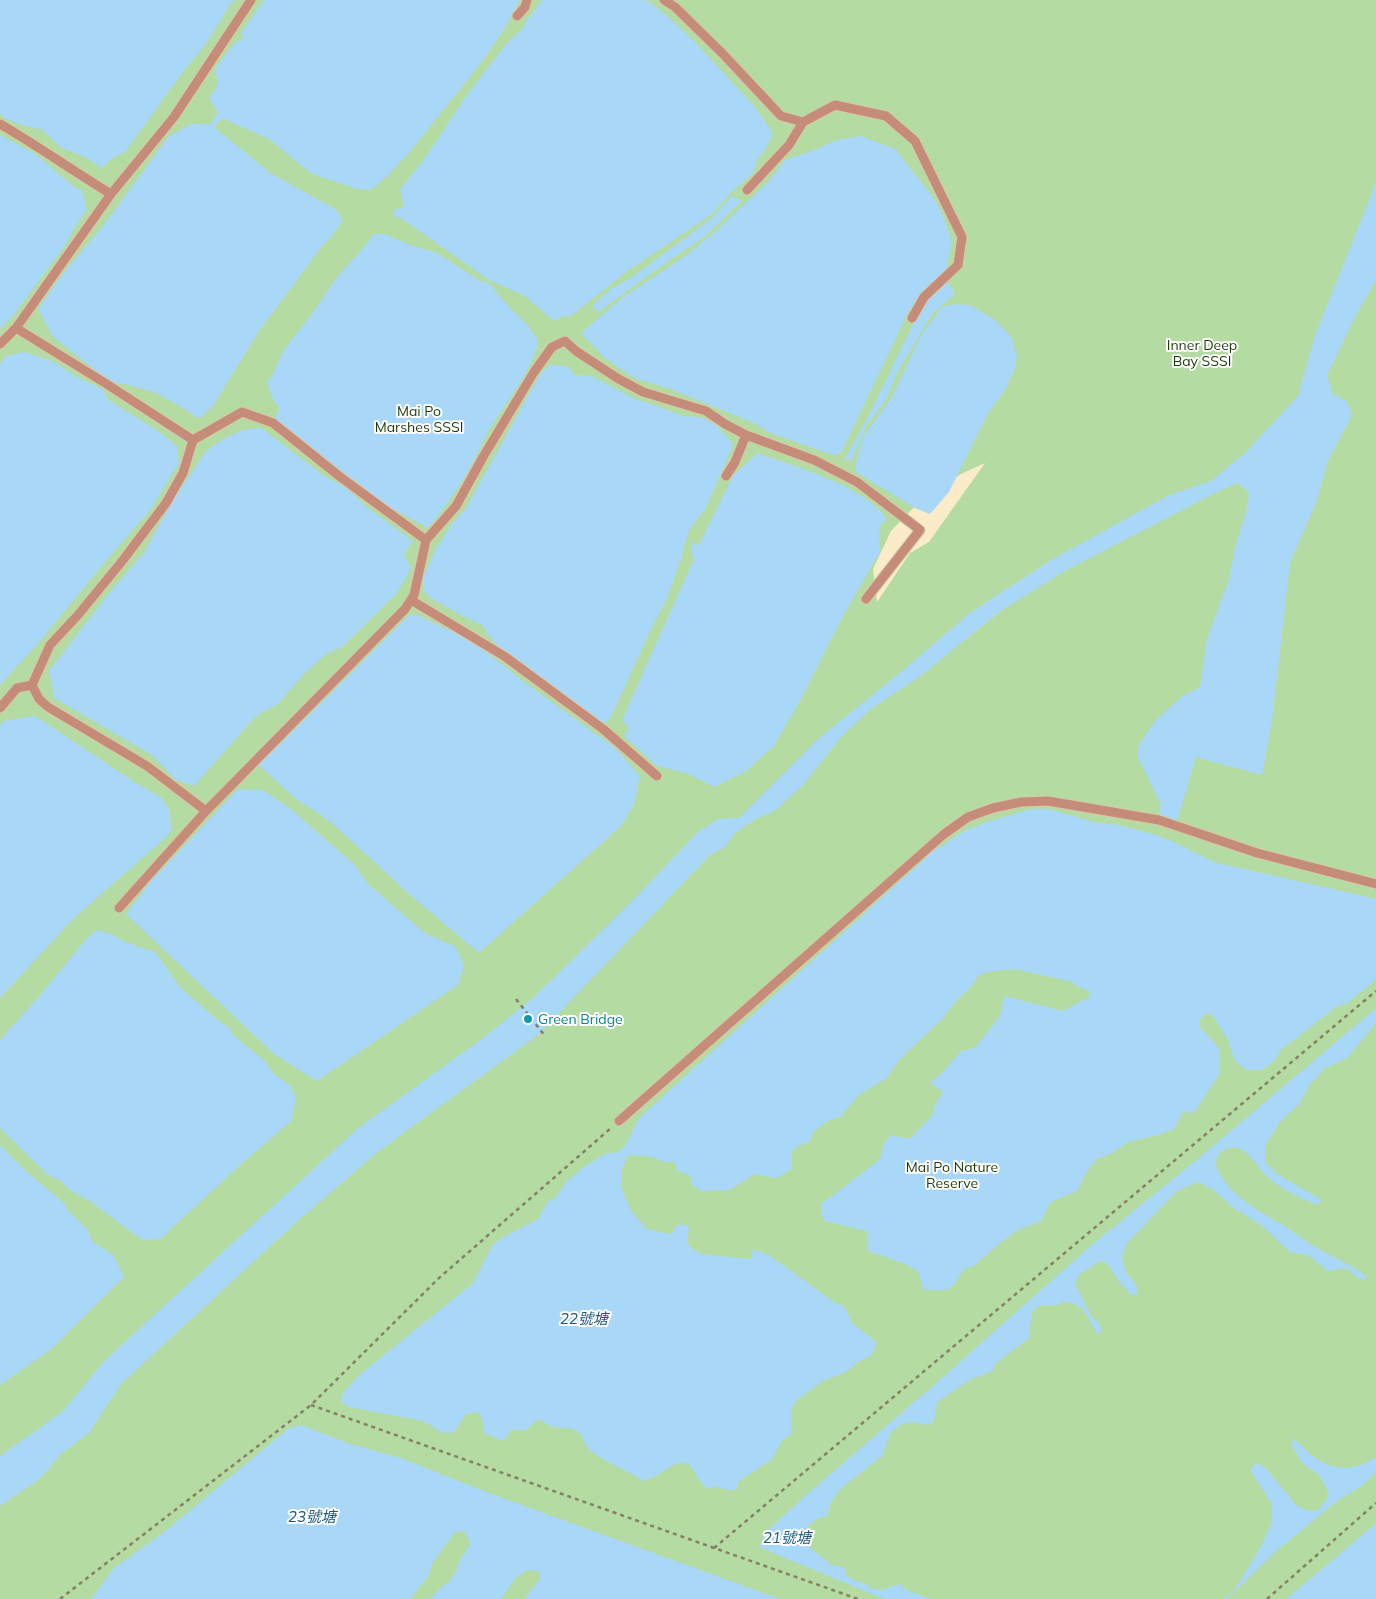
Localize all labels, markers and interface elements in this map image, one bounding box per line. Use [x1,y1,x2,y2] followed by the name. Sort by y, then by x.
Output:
[1167,336,1237,370] park label: Inner Deep Bay SSSI
[375,402,463,436] park label: Mai Po Marshes SSSI
[538,1010,623,1028] place label: Green Bridge
[522,1013,534,1025] marker: Green Bridge
[906,1158,998,1192] park label: Mai Po Nature Reserve
[560,1309,611,1328] water label: 22號塘
[288,1507,339,1526] water label: 23號塘
[763,1528,814,1547] water label: 21號塘

